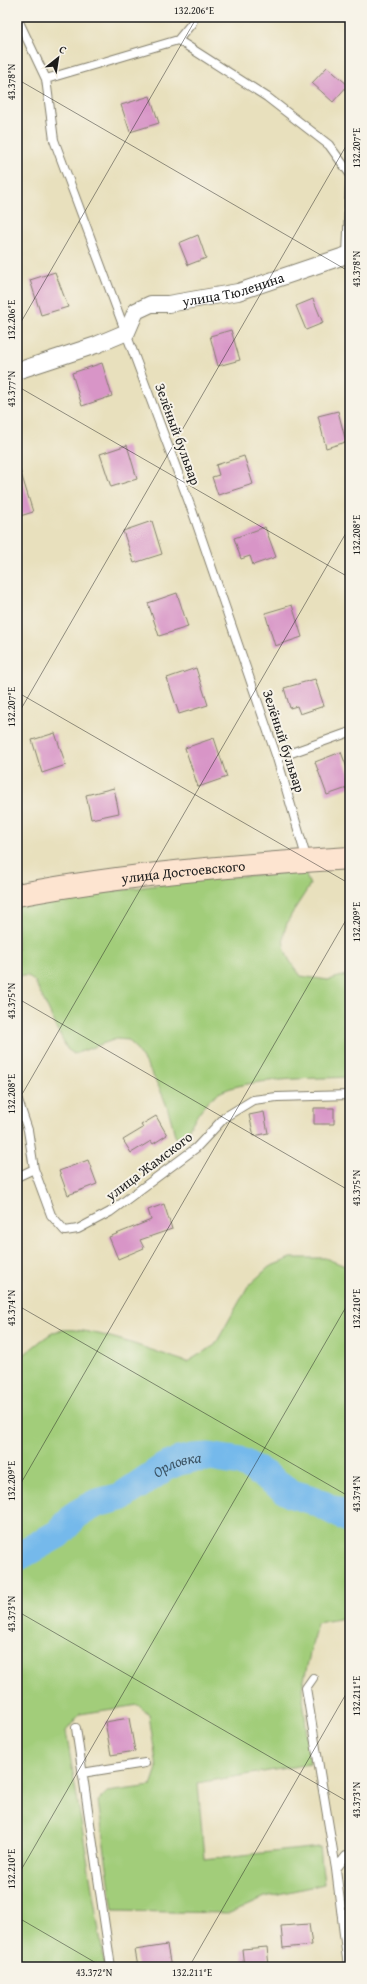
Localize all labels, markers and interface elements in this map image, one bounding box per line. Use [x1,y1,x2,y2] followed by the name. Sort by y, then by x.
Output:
[174,3,214,18] text: 132.206°E
[38,38,78,78] north arrow
[56,41,70,58] text: С
[4,63,19,100] text: 43.378°N
[349,128,364,168] text: 132.207°E
[349,250,364,287] text: 43.378°N
[180,267,287,312] street label: улица Тюленина
[4,300,19,340] text: 132.206°E
[4,370,19,407] text: 43.377°N
[150,380,206,488] street label: Зелёный бульвар
[349,515,364,555] text: 132.208°E
[4,687,19,727] text: 132.207°E
[258,687,310,795] street label: Зелёный бульвар
[119,855,246,888] street label: улица Достоевского
[349,902,364,942] text: 132.209°E
[4,982,19,1019] text: 43.375°N
[4,1074,19,1114] text: 132.208°E
[101,1127,196,1206] street label: улица Жамского
[349,1169,364,1206] text: 43.375°N
[4,1289,19,1326] text: 43.374°N
[349,1289,364,1329] text: 132.210°E
[148,1446,202,1482] water label: Орловка
[4,1461,19,1501] text: 132.209°E
[349,1475,364,1512] text: 43.374°N
[4,1595,19,1632] text: 43.373°N
[349,1676,364,1716] text: 132.211°E
[349,1781,364,1818] text: 43.373°N
[4,1849,19,1889] text: 132.210°E
[76,1965,113,1980] text: 43.372°N
[172,1965,212,1980] text: 132.211°E

